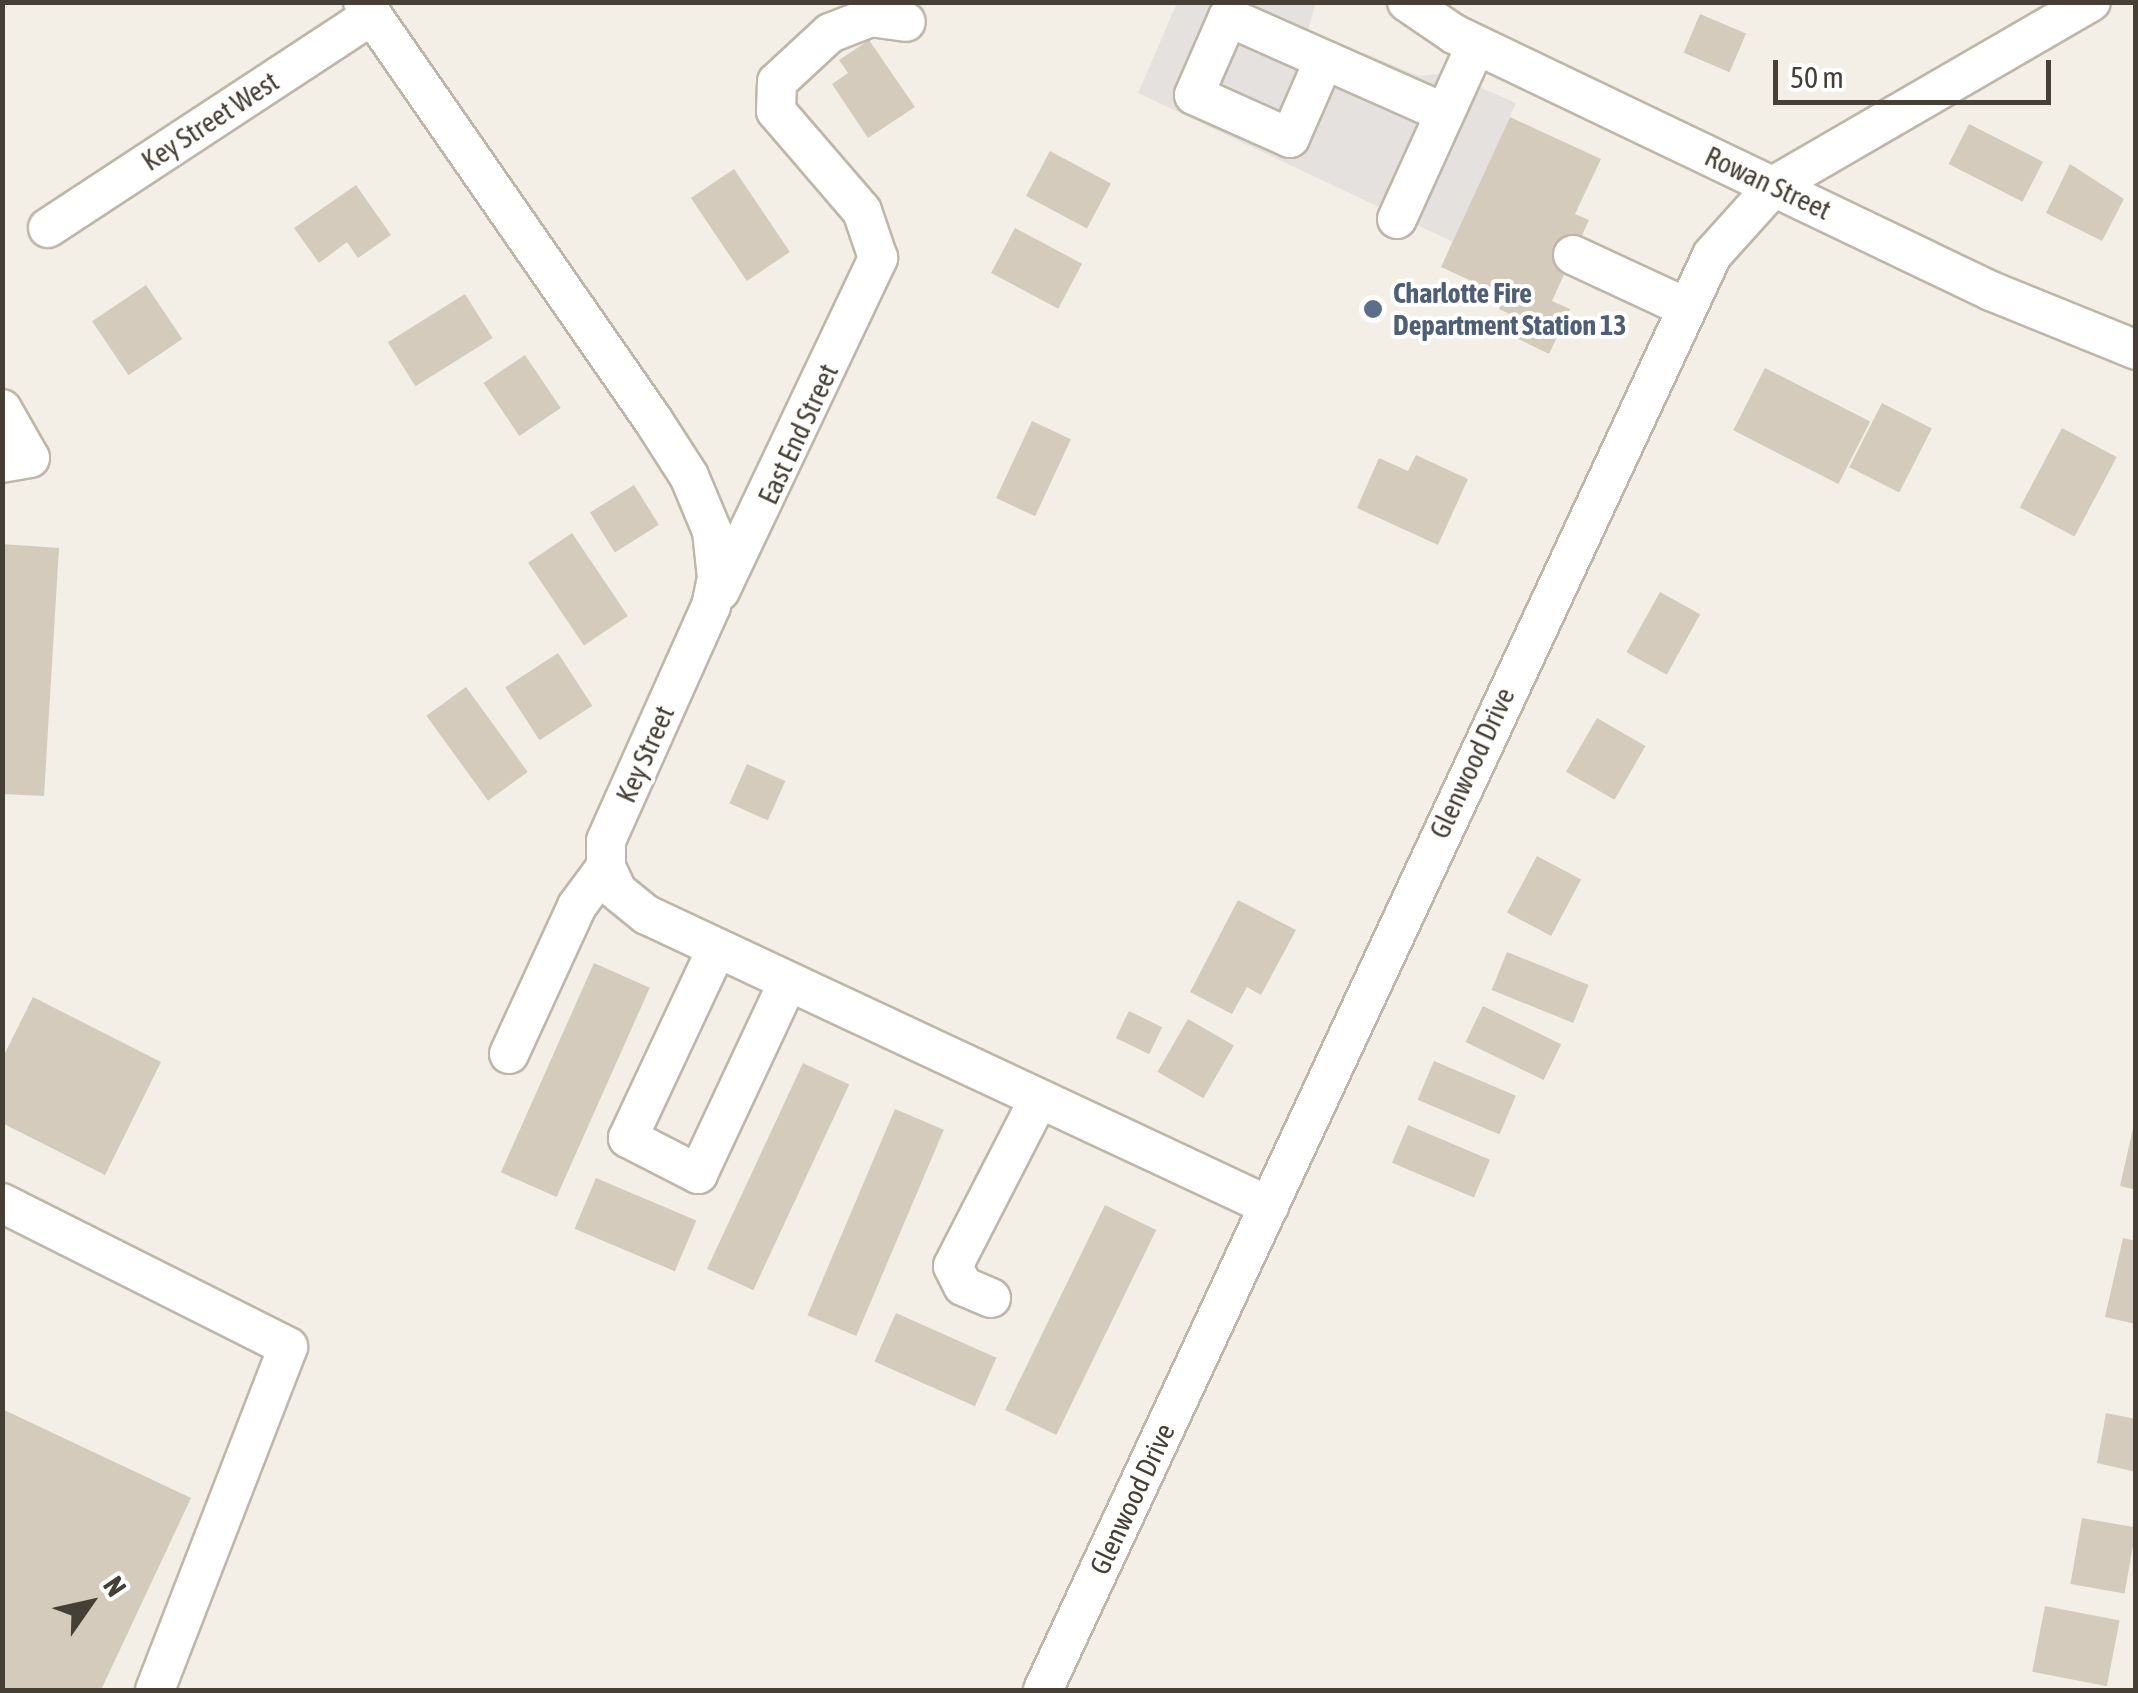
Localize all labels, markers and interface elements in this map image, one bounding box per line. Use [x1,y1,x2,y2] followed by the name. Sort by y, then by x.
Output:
[1778,40,2056,102] scale bar
[1790,60,1844,94] text: 50 m
[135,64,285,178] street label: Key Street West
[1700,139,1836,227] street label: Rowan Street
[1393,276,1626,342] place label: Charlotte Fire Department Station 13
[1362,298,1384,320] marker: Charlotte Fire Department Station 13
[751,359,845,509] street label: East End Street
[1422,682,1522,844] street label: Glenwood Drive
[609,700,681,808] street label: Key Street
[1082,1418,1182,1580] street label: Glenwood Drive
[40,1553,140,1653] north arrow
[97,1570,133,1602] text: N

